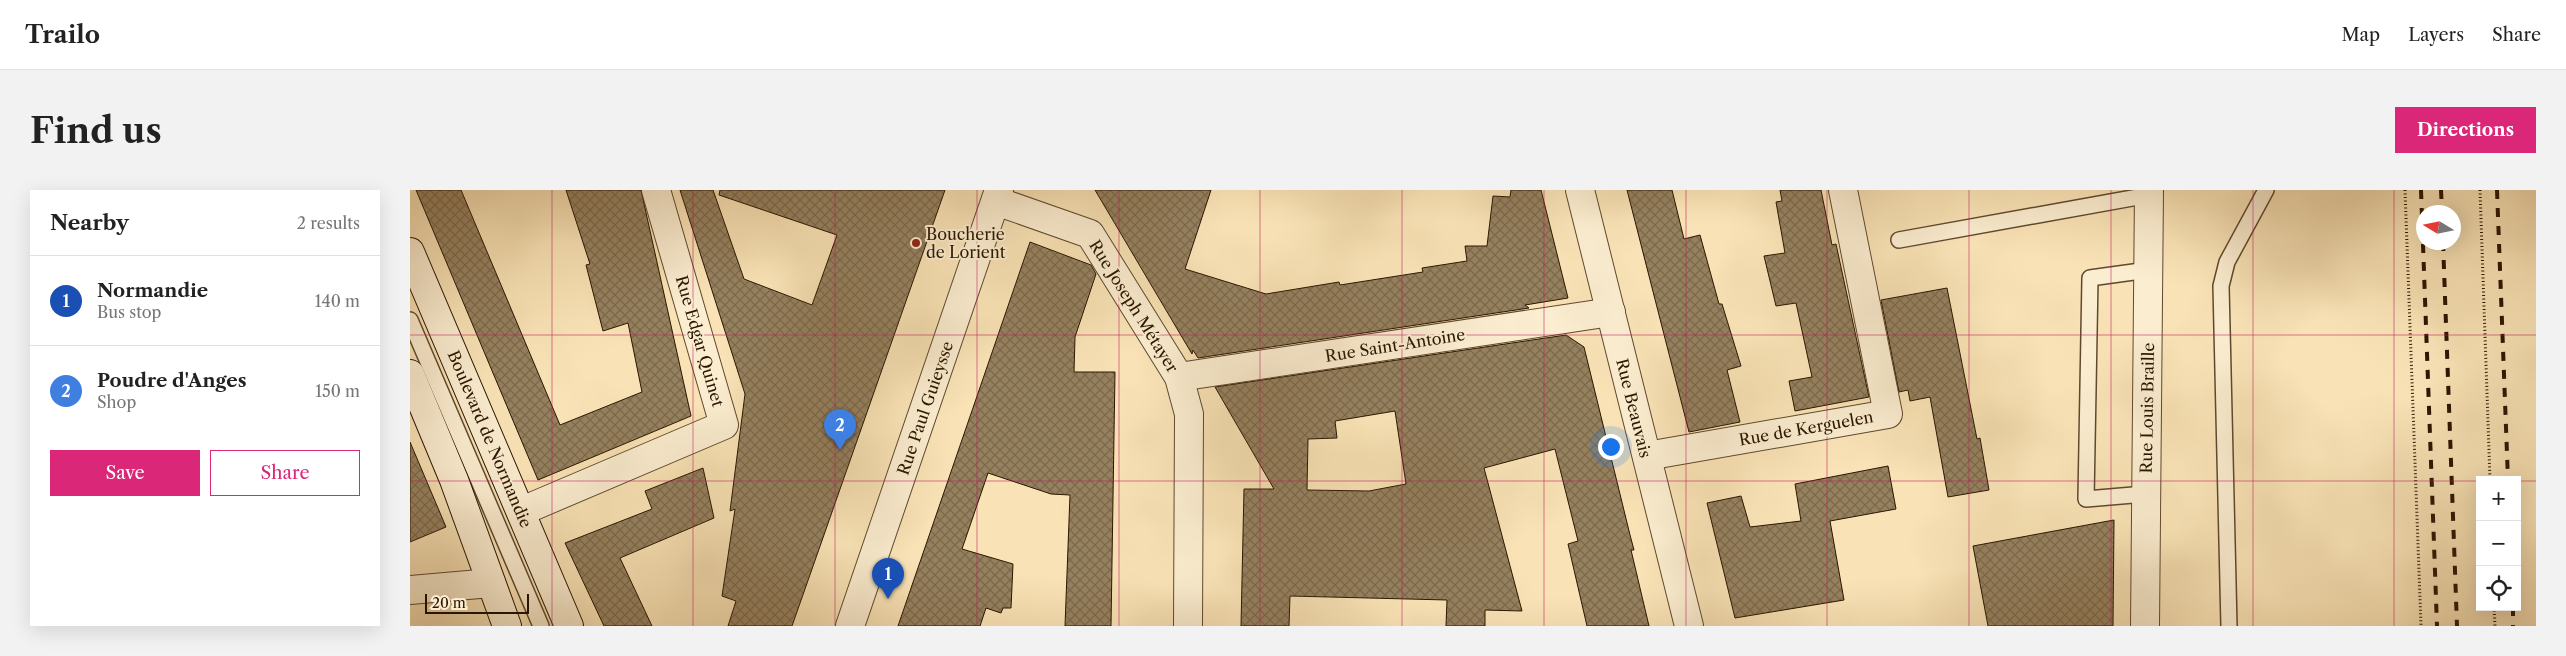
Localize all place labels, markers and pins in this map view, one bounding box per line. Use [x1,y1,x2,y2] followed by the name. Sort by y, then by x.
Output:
[926,224,1006,262] place label: Boucherie de Lorient
[910,237,922,249] marker: Boucherie de Lorient
[824,409,856,450] pin: 2
[872,558,904,599] pin: 1

